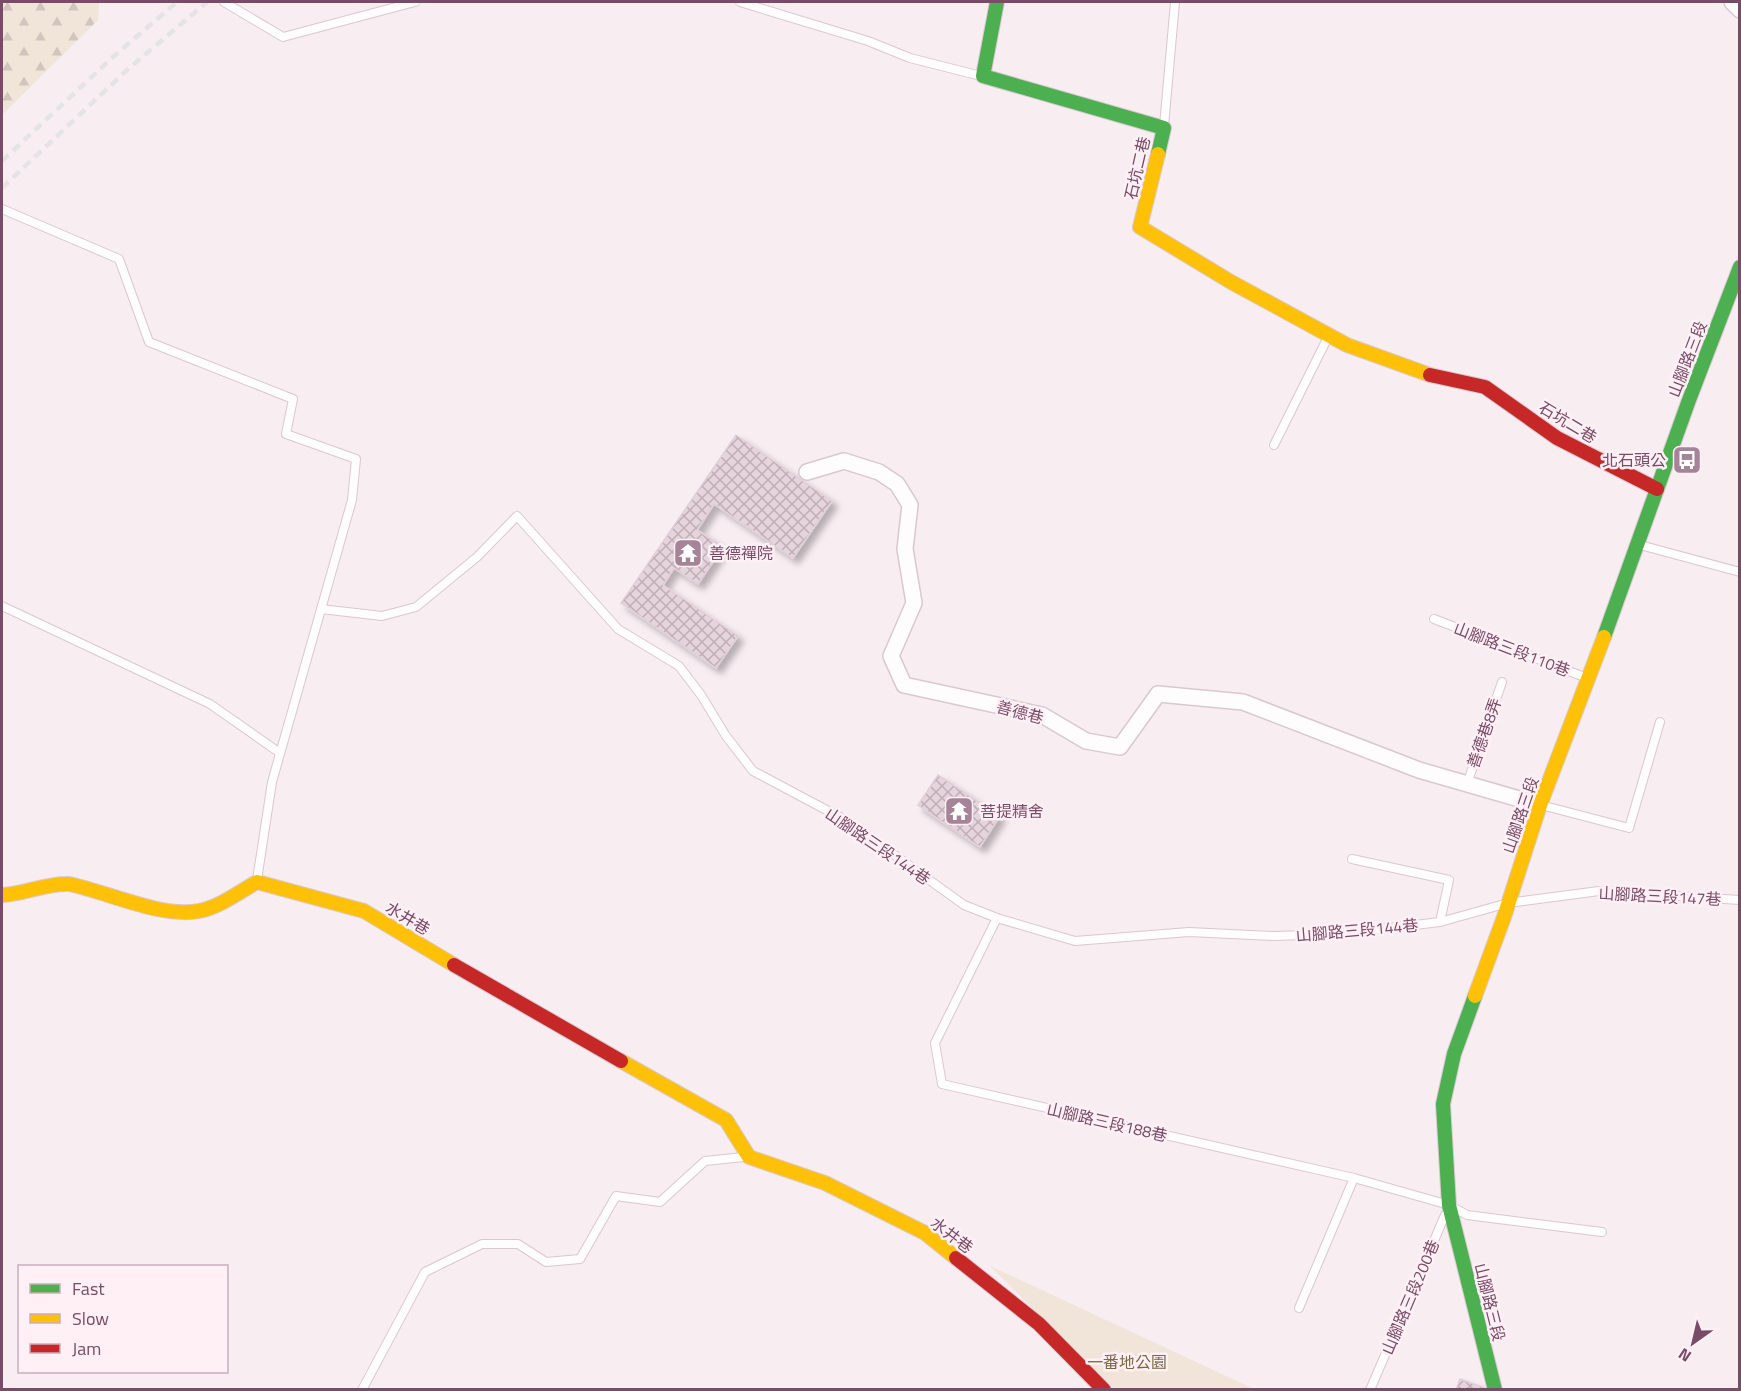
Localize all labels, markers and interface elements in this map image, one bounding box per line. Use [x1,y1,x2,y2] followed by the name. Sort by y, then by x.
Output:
[1118,134,1156,202] street label: 石坑二巷
[1661,317,1713,401] street label: 山腳路三段
[1534,395,1602,449] street label: 石坑二巷
[1671,444,1703,476] bus stop icon: 北石頭公
[1602,448,1666,472] place label: 北石頭公
[672,537,704,569] temple icon: 善德禪院
[709,541,773,565] place label: 善德禪院
[1450,616,1574,682] street label: 山腳路三段110巷
[994,694,1046,730] street label: 善德巷
[1461,695,1507,771] street label: 善德巷8弄
[1496,773,1544,857] street label: 山腳路三段
[943,795,975,827] temple icon: 菩提精舍
[980,799,1044,823] place label: 菩提精舍
[820,802,936,890] street label: 山腳路三段144巷
[1598,881,1722,911] street label: 山腳路三段147巷
[381,895,435,941] street label: 水井巷
[1295,913,1419,947] street label: 山腳路三段144巷
[1044,1096,1170,1148] street label: 山腳路三段188巷
[926,1211,978,1259] street label: 水井巷
[1375,1236,1445,1358] street label: 山腳路三段200巷
[1469,1260,1511,1344] street label: 山腳路三段
[18,1265,228,1373] legend
[72,1275,105,1302] text: Fast
[72,1305,109,1332] text: Slow
[1663,1313,1723,1373] north arrow
[72,1335,101,1362] text: Jam
[1673,1342,1696,1368] text: N
[1087,1350,1167,1374] park label: 一番地公園

